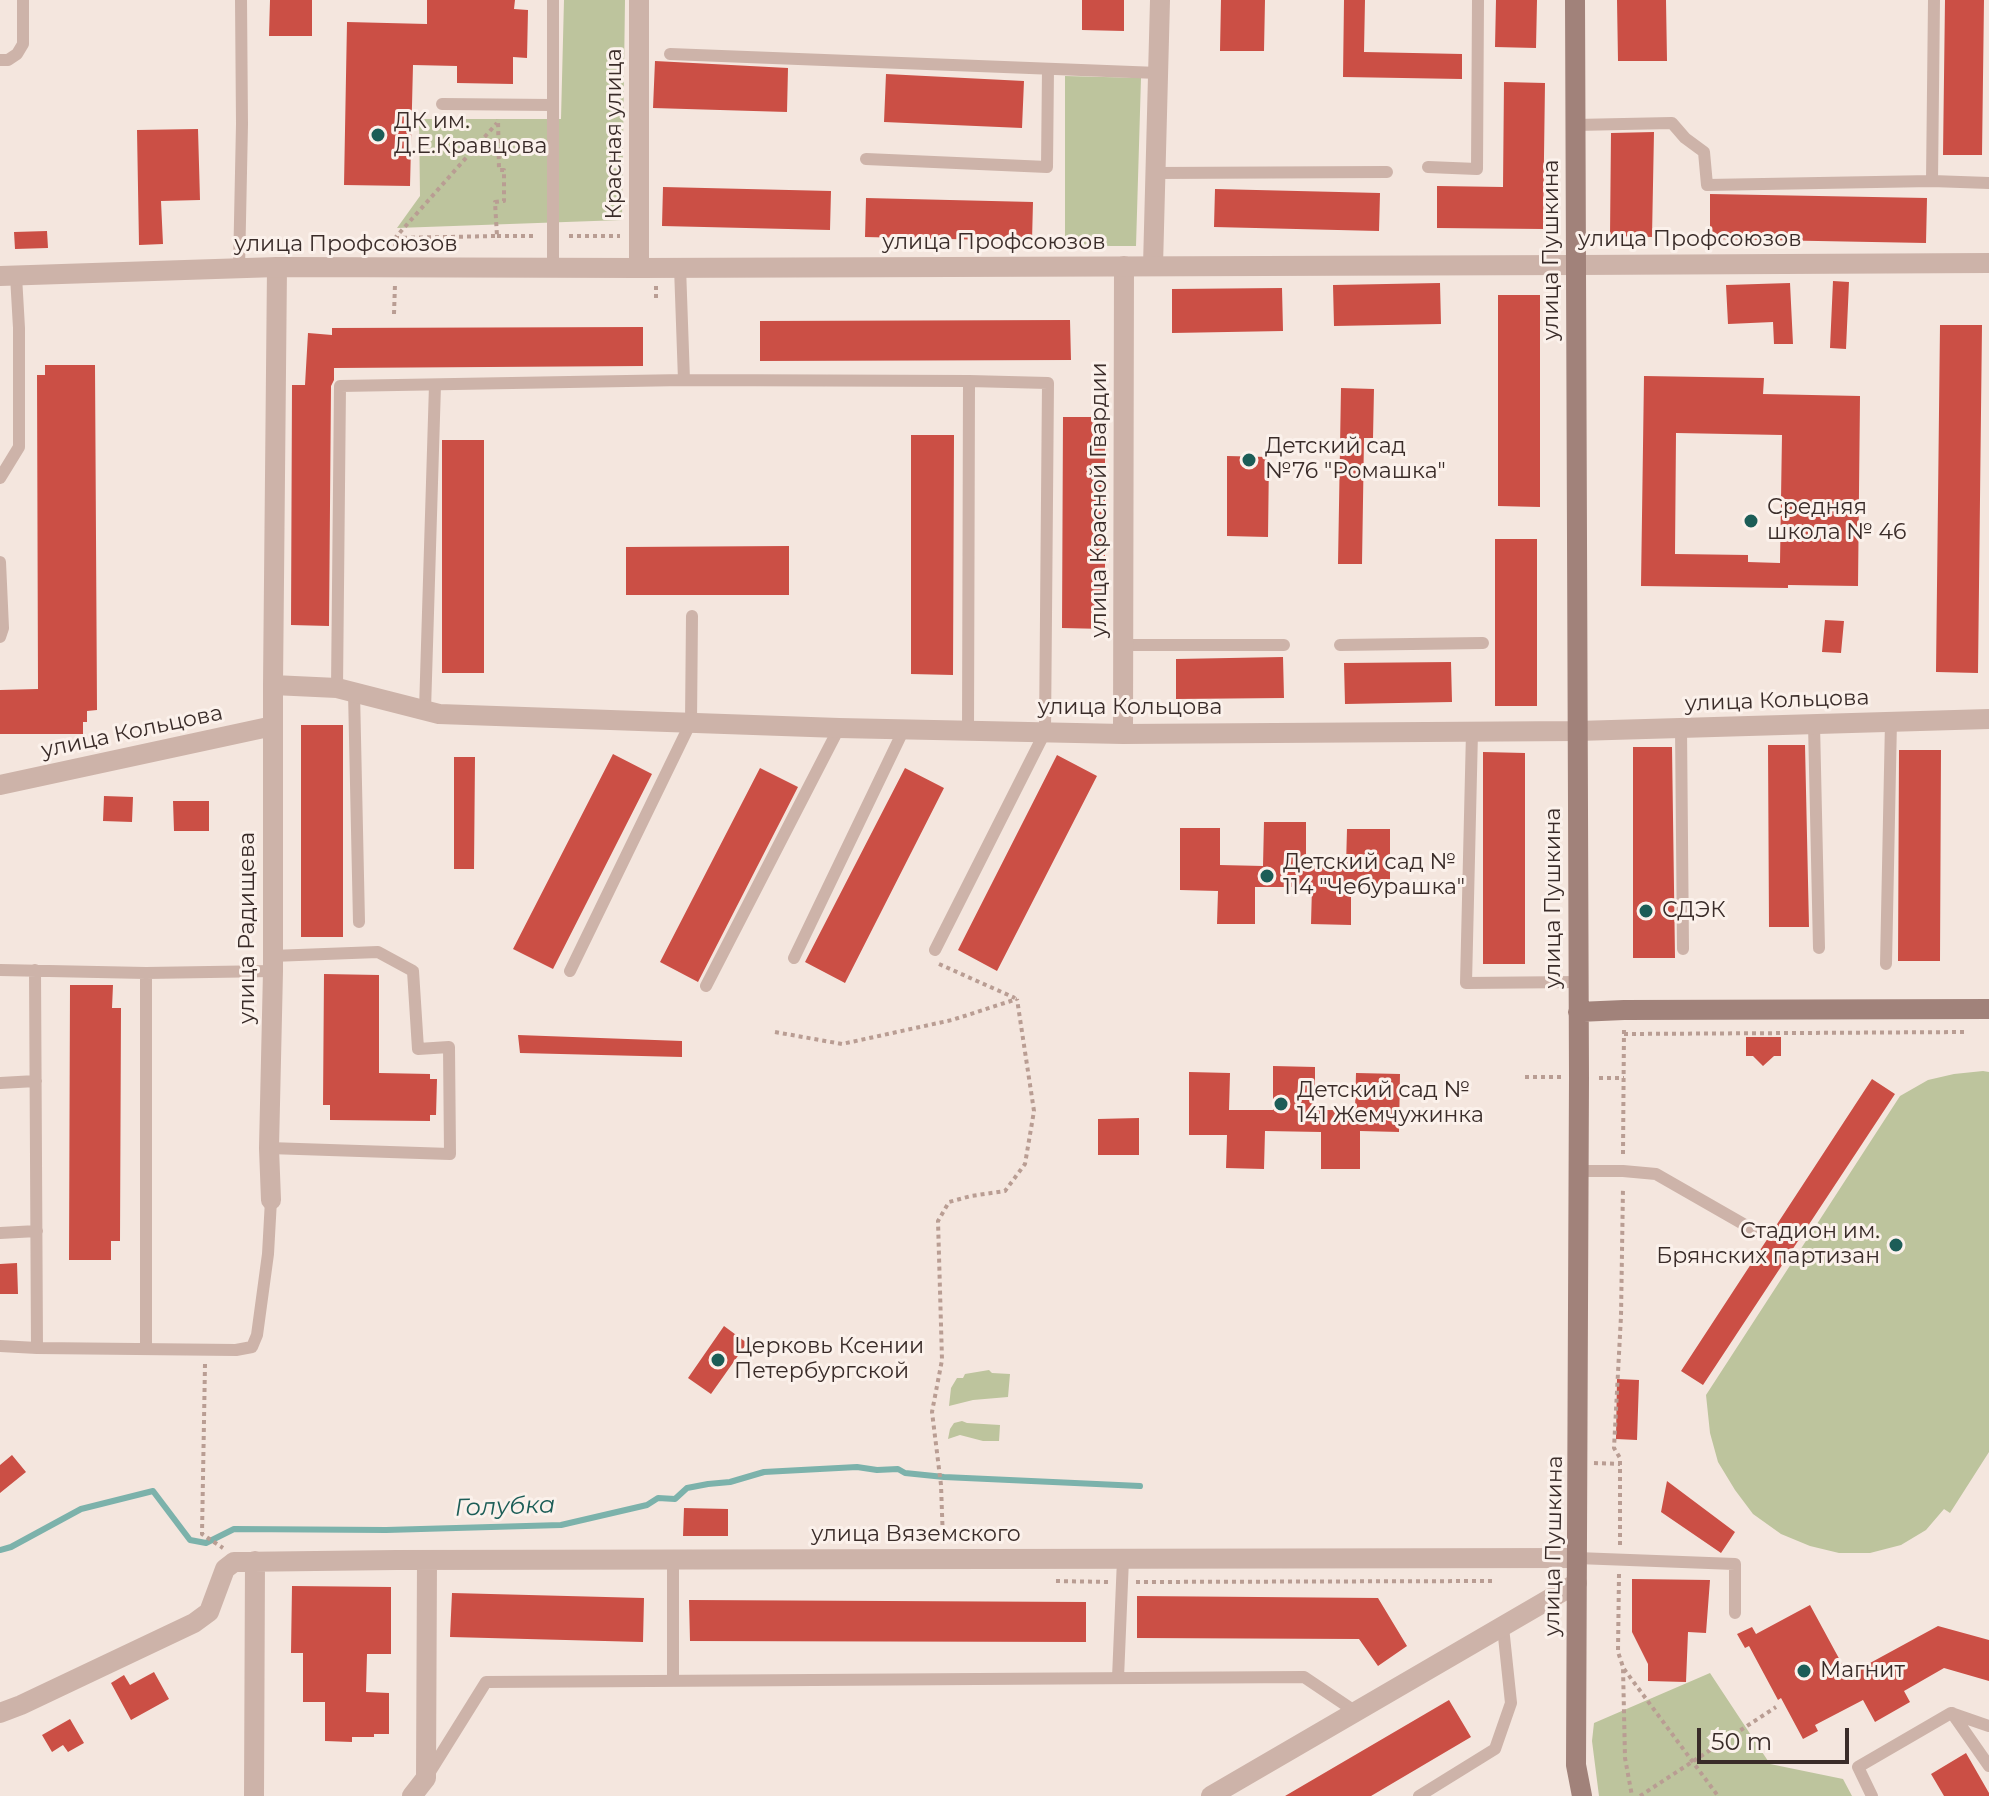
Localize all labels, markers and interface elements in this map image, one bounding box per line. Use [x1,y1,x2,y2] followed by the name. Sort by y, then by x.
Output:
[602,49,628,219] street label: Красная улица
[394,109,547,160] place label: ДК им. Д.Е.Кравцова
[369,126,387,144] marker: ДК им. Д.Е.Кравцова
[1539,160,1565,340] street label: улица Пушкина
[1578,227,1802,253] street label: улица Профсоюзов
[882,230,1106,256] street label: улица Профсоюзов
[234,232,458,258] street label: улица Профсоюзов
[1087,362,1113,638] street label: улица Красной Гвардии
[1265,434,1446,486] place label: Детский сад №76 "Ромашка"
[1240,451,1258,469] marker: Детский сад №76 "Ромашка"
[1767,495,1906,546] place label: Средняя школа № 46
[1742,512,1760,530] marker: Средняя школа № 46
[1684,685,1870,717] street label: улица Кольцова
[1038,695,1222,721] street label: улица Кольцова
[39,700,225,764] street label: улица Кольцова
[1541,808,1567,988] street label: улица Пушкина
[235,832,261,1024] street label: улица Радищева
[1283,850,1465,902] place label: Детский сад № 114 "Чебурашка"
[1258,867,1276,885] marker: Детский сад № 114 "Чебурашка"
[1662,898,1726,924] place label: СДЭК
[1637,902,1655,920] marker: СДЭК
[1297,1078,1484,1130] place label: Детский сад № 141 Жемчужинка
[1272,1095,1290,1113] marker: Детский сад № 141 Жемчужинка
[1656,1219,1880,1270] place label: Стадион им. Брянских партизан
[1887,1236,1905,1254] marker: Стадион им. Брянских партизан
[734,1334,924,1386] place label: Церковь Ксении Петербургской
[709,1351,727,1369] marker: Церковь Ксении Петербургской
[1539,1455,1569,1637] street label: улица Пушкина
[454,1491,556,1523] water label: Голубка
[811,1522,1021,1548] street label: улица Вяземского
[1820,1658,1905,1684] place label: Магнит
[1795,1662,1813,1680] marker: Магнит
[1701,1712,1853,1762] scale bar
[1711,1727,1772,1756] text: 50 m

